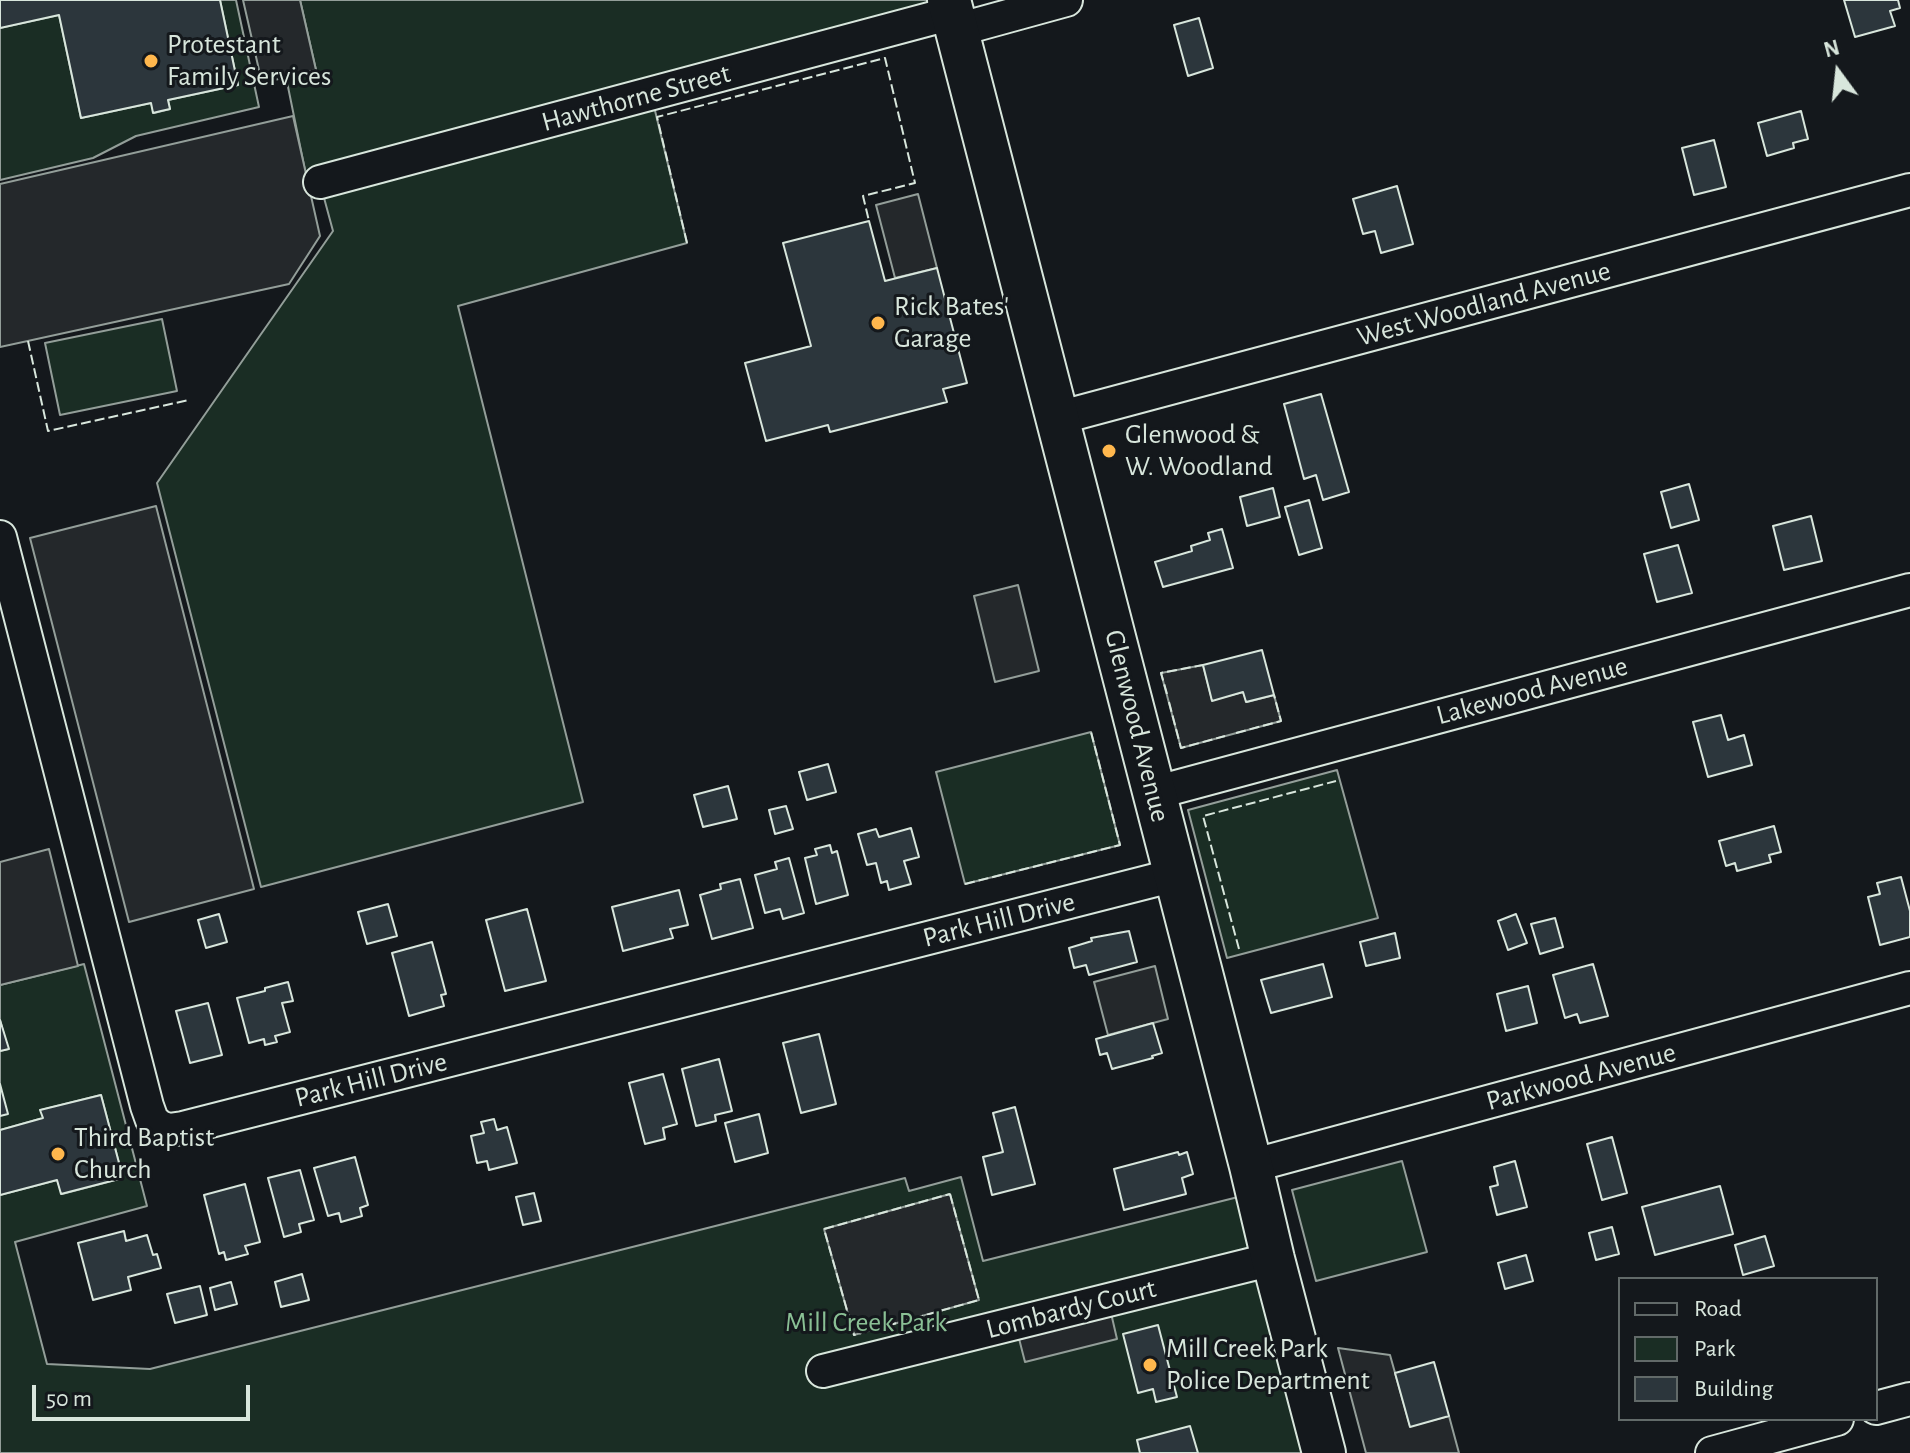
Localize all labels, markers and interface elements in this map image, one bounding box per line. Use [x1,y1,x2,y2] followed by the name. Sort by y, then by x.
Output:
[167,28,331,94] place label: Protestant Family Services
[1798,32,1878,112] north arrow
[1822,36,1842,61] text: N
[142,52,160,70] marker: Protestant Family Services
[538,57,734,139] street label: Hawthorne Street
[1354,254,1614,354] street label: West Woodland Avenue
[894,290,1009,356] place label: Rick Bates' Garage
[869,314,887,332] marker: Rick Bates' Garage
[1125,418,1273,484] place label: Glenwood & W. Woodland
[1100,442,1118,460] marker: Glenwood & W. Woodland
[1097,626,1177,826] street label: Glenwood Avenue
[1433,649,1631,733] street label: Lakewood Avenue
[919,885,1079,955] street label: Park Hill Drive
[1482,1036,1680,1118] street label: Parkwood Avenue
[291,1045,451,1115] street label: Park Hill Drive
[74,1121,214,1187] place label: Third Baptist Church
[49,1145,67,1163] marker: Third Baptist Church
[983,1272,1159,1346] street label: Lombardy Court
[1618,1277,1878,1421] legend
[1694,1297,1742,1321] text: Road
[785,1306,947,1340] park label: Mill Creek Park
[1166,1332,1370,1398] place label: Mill Creek Park Police Department
[1694,1337,1735,1361] text: Park
[1141,1356,1159,1374] marker: Mill Creek Park Police Department
[36,1369,254,1419] scale bar
[1694,1377,1773,1401] text: Building
[46,1387,92,1411] text: 50 m

